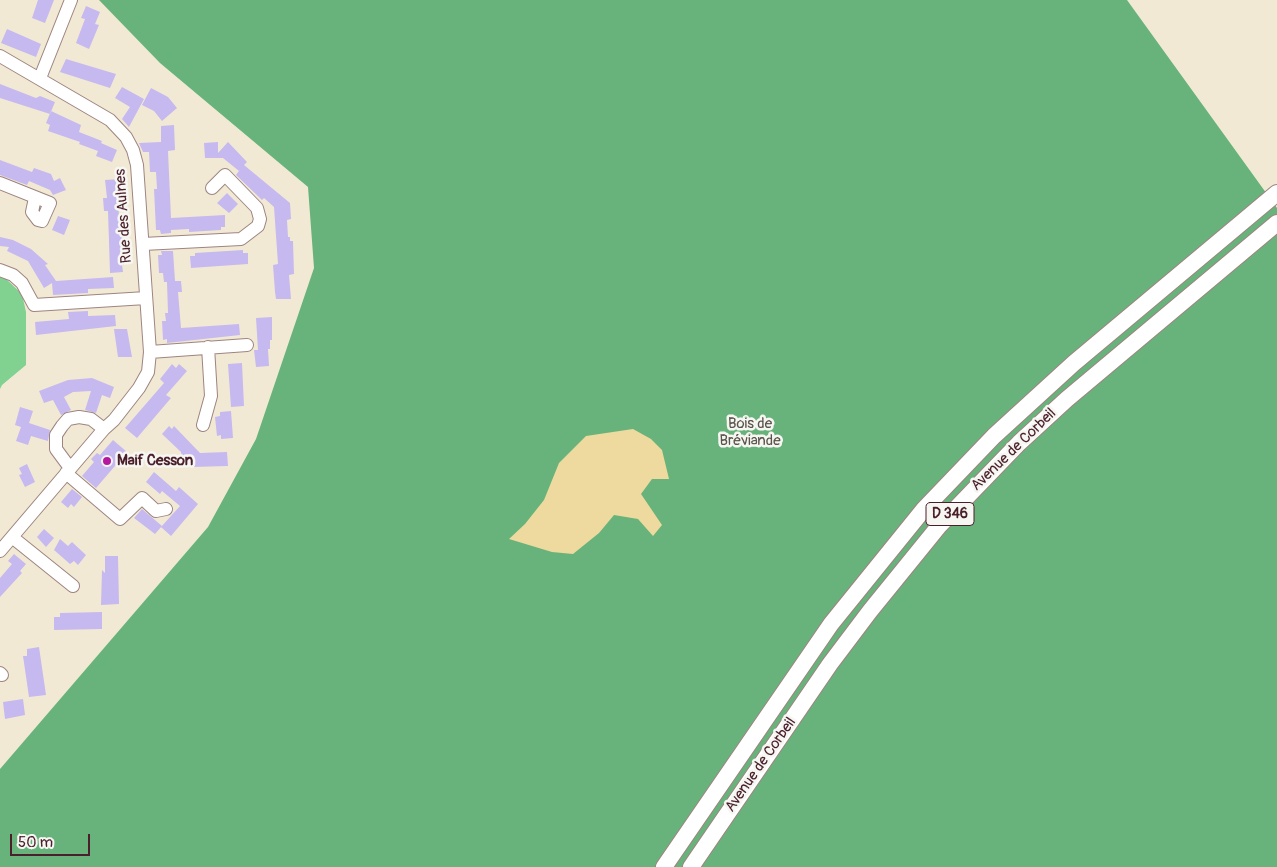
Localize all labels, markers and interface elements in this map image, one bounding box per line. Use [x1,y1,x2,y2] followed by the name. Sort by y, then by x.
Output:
[112,168,136,264] street label: Rue des Aulnes
[968,405,1060,495] street label: Avenue de Corbeil
[719,415,781,450] park label: Bois de Bréviande
[117,452,193,470] place label: Maif Cesson
[101,455,113,467] marker: Maif Cesson
[926,502,974,526] road number: D 346
[722,714,800,816] street label: Avenue de Corbeil
[12,824,92,856] scale bar
[18,833,53,852] text: 50 m

